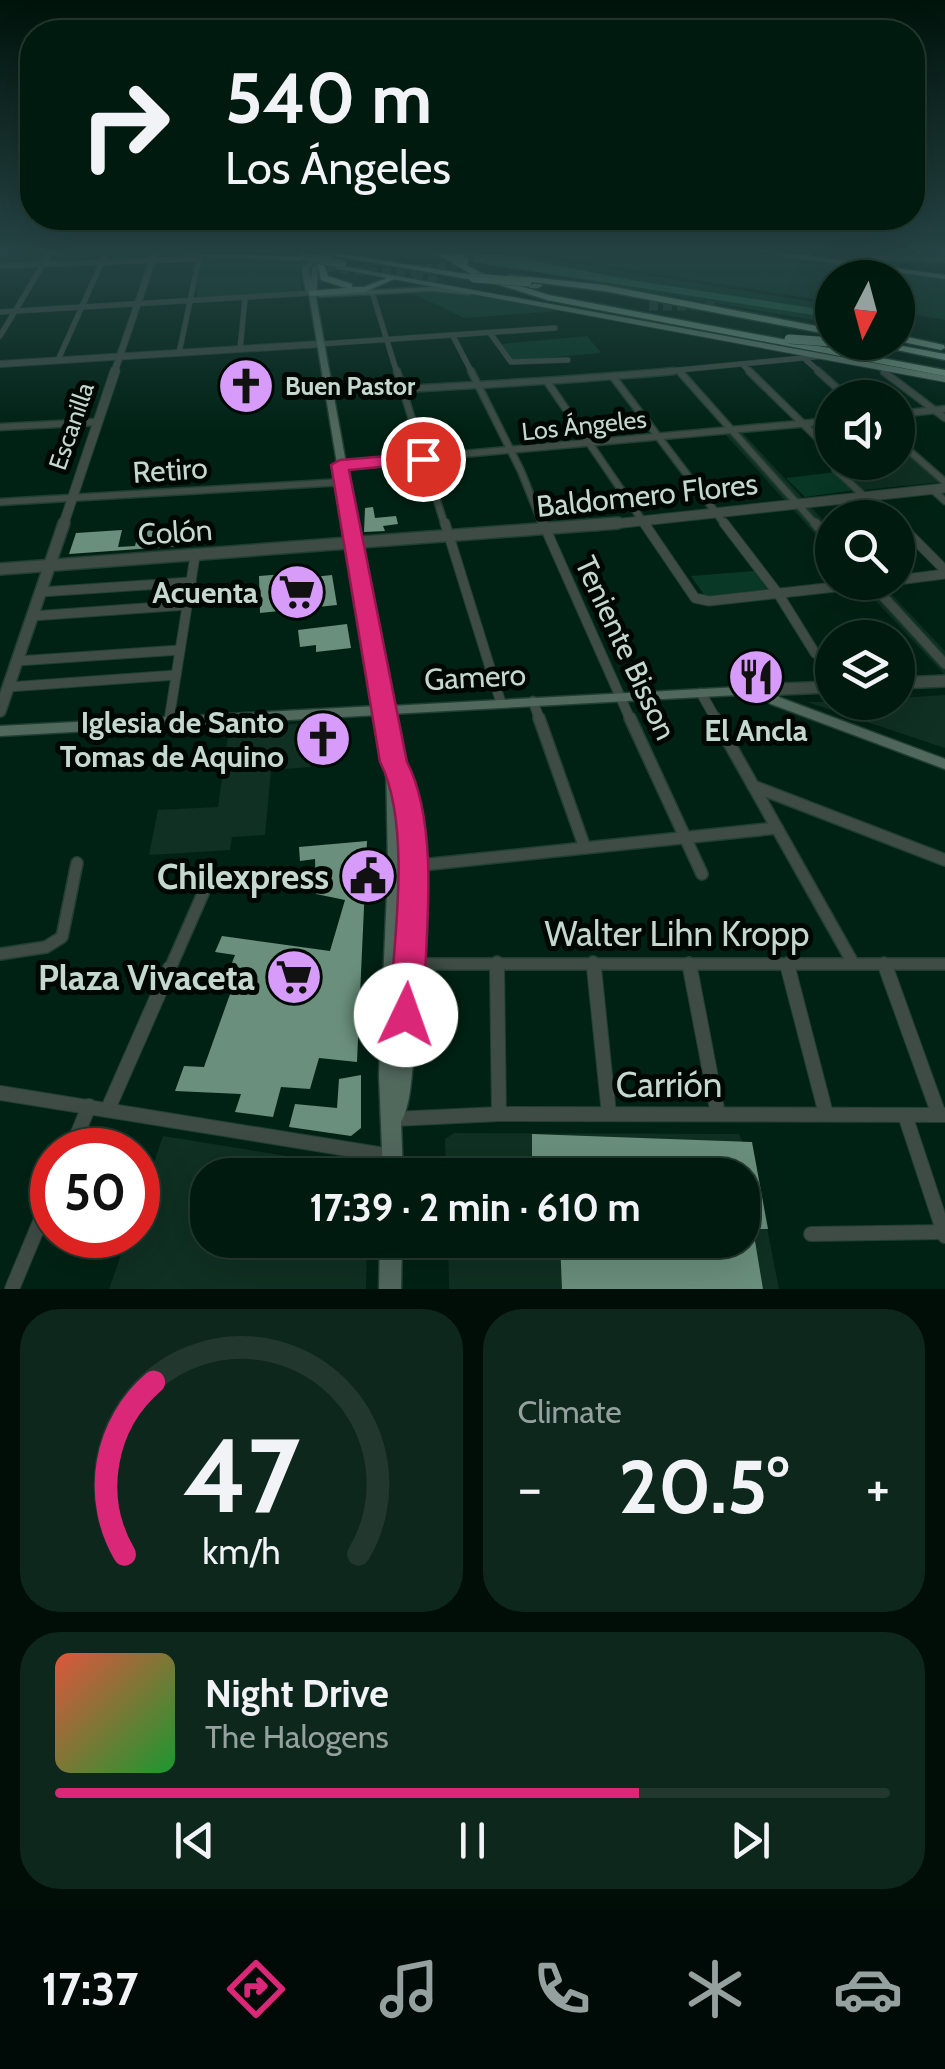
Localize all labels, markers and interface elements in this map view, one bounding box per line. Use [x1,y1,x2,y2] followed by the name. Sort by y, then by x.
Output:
[225,55,432,141] text: 540 m
[60,60,190,190] icon: right
[225,141,451,195] text: Los Ángeles
[815,260,915,360] north arrow
[815,260,915,720] map controls
[216,356,276,416] church icon: Buen Pastor
[285,371,416,401] place label: Buen Pastor
[42,378,100,474] street label: Escanilla
[815,380,915,480] button: sound
[520,404,648,446] street label: Los Ángeles
[381,417,466,502] pin
[396,432,451,487] icon: arrive
[131,449,209,491] street label: Retiro
[534,465,760,525] street label: Baldomero Flores
[815,500,915,600] button: search
[136,511,214,553] street label: Colón
[567,550,685,746] street label: Teniente Bisson
[267,562,327,622] supermarket icon: Acuenta
[152,574,258,611] place label: Acuenta
[815,620,915,720] button: layers
[726,647,786,707] restaurant icon: El Ancla
[423,656,527,698] street label: Gamero
[60,704,284,775] place label: Iglesia de Santo Tomas de Aquino
[293,709,353,769] church icon: Iglesia de Santo Tomas de Aquino
[704,712,808,749] place label: El Ancla
[338,846,398,906] public building icon: Chilexpress
[157,855,329,898] place label: Chilexpress
[544,912,810,955] street label: Walter Lihn Kropp
[264,947,324,1007] supermarket icon: Plaza Vivaceta
[38,956,256,999] place label: Plaza Vivaceta
[354,963,458,1067] position arrow
[616,1063,722,1106] street label: Carrión
[30,1128,160,1258] speed limit sign: 50
[309,1184,641,1231] text: 17:39 · 2 min · 610 m
[518,1392,622,1431] text: Climate
[182,1412,300,1538] text: 47
[619,1441,789,1532] text: 20.5°
[518,1454,542,1521] text: −
[866,1454,890,1521] text: +
[202,1530,280,1573] text: km/h
[205,1670,389,1717] text: Night Drive
[205,1717,389,1756] text: The Halogens
[167,1813,222,1868] icon: previous
[445,1813,500,1868] icon: pause
[723,1813,778,1868] icon: next
[221,1954,291,2024] icon: directions
[374,1954,444,2024] icon: music
[527,1954,597,2024] icon: phone
[680,1954,750,2024] icon: climate
[833,1954,903,2024] icon: car
[42,1962,138,2016] text: 17:37

